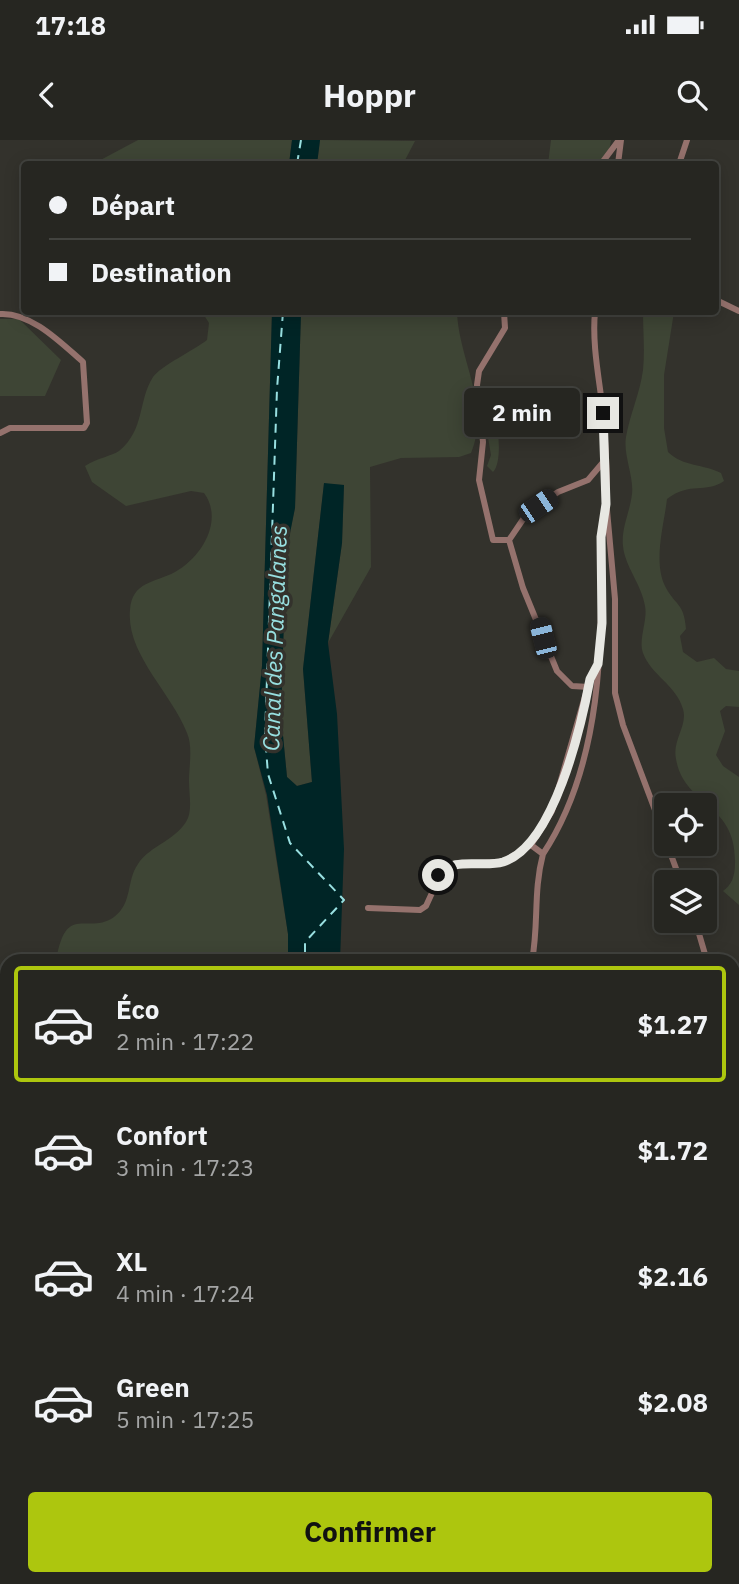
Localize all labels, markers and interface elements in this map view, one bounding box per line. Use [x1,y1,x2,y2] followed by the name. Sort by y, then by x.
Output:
[35,8,106,42] text: 17:18
[323,74,416,116] text: Hoppr
[28,76,66,114] icon: back
[673,76,711,114] icon: search
[91,188,175,222] text: Départ
[91,255,232,289] text: Destination
[463,388,578,438] callout: 2 min
[492,397,552,427] text: 2 min
[587,397,619,429] route end
[515,486,562,526] car
[255,524,293,751] water label: Canal des Pangalanes
[528,615,559,661] car
[654,793,717,933] map controls
[654,793,717,856] button: locate
[422,859,454,891] route start
[654,870,717,933] button: layers
[116,992,160,1026] text: Éco
[32,993,95,1056] icon: car
[638,1007,708,1041] text: $1.27
[116,1026,254,1056] text: 2 min · 17:22
[116,1118,208,1152] text: Confort
[32,1119,95,1182] icon: car
[638,1133,708,1167] text: $1.72
[116,1152,254,1182] text: 3 min · 17:23
[116,1244,147,1278] text: XL
[32,1245,95,1308] icon: car
[638,1259,708,1293] text: $2.16
[116,1278,254,1308] text: 4 min · 17:24
[116,1370,190,1404] text: Green
[32,1371,95,1434] icon: car
[638,1385,708,1419] text: $2.08
[116,1404,254,1434] text: 5 min · 17:25
[28,1492,712,1572] button: Confirmer

